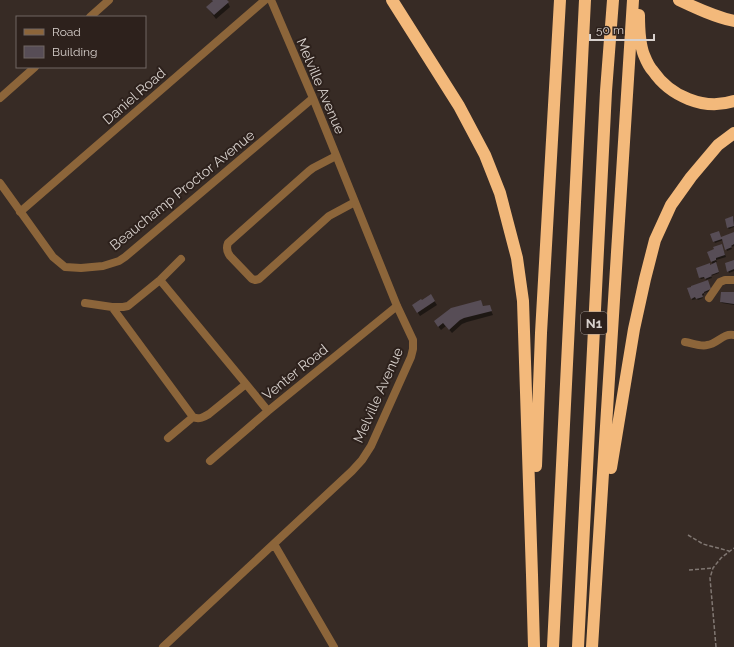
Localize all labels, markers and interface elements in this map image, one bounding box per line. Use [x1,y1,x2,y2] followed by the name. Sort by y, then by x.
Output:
[16,16,146,68] legend
[590,16,654,42] scale bar
[596,23,624,37] text: 50 m
[52,25,81,39] text: Road
[294,36,348,136] street label: Melville Avenue
[52,45,98,59] text: Building
[99,65,169,127] street label: Daniel Road
[107,127,257,253] street label: Beauchamp Proctor Avenue
[581,312,607,334] road number: N1
[259,341,331,403] street label: Venter Road
[350,345,406,445] street label: Melville Avenue

